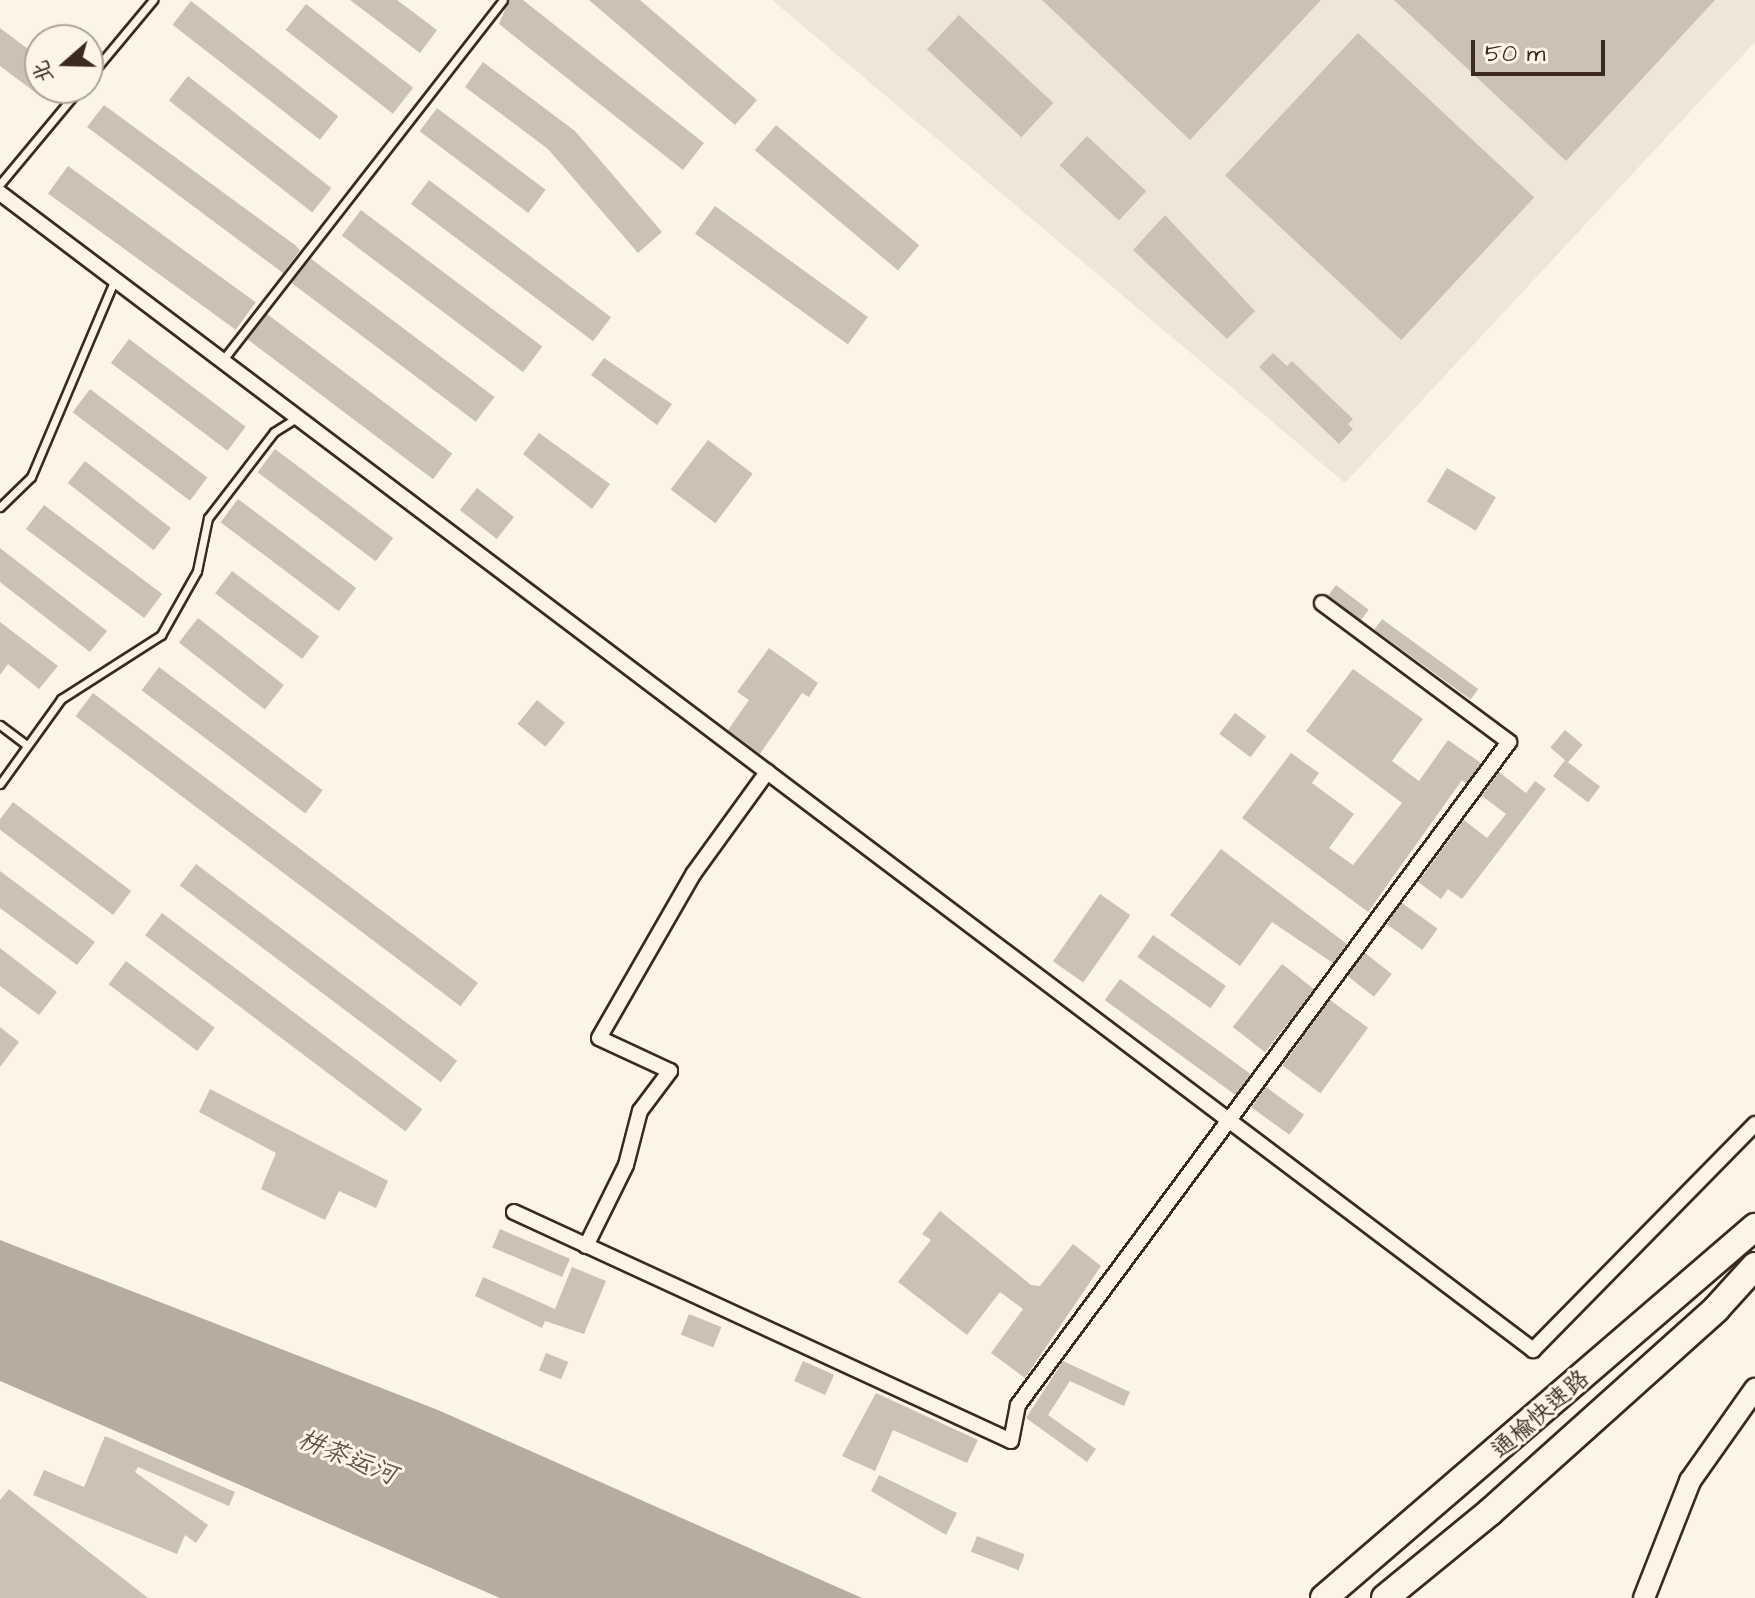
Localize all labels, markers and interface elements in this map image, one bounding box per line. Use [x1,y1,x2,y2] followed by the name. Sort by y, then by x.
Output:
[24,24,104,104] north arrow
[1475,24,1609,74] scale bar
[1485,37,1545,71] text: 50 m
[25,56,61,87] text: 北
[1486,1365,1596,1465] street label: 通榆快速路
[293,1424,401,1492] water label: 栟茶运河

